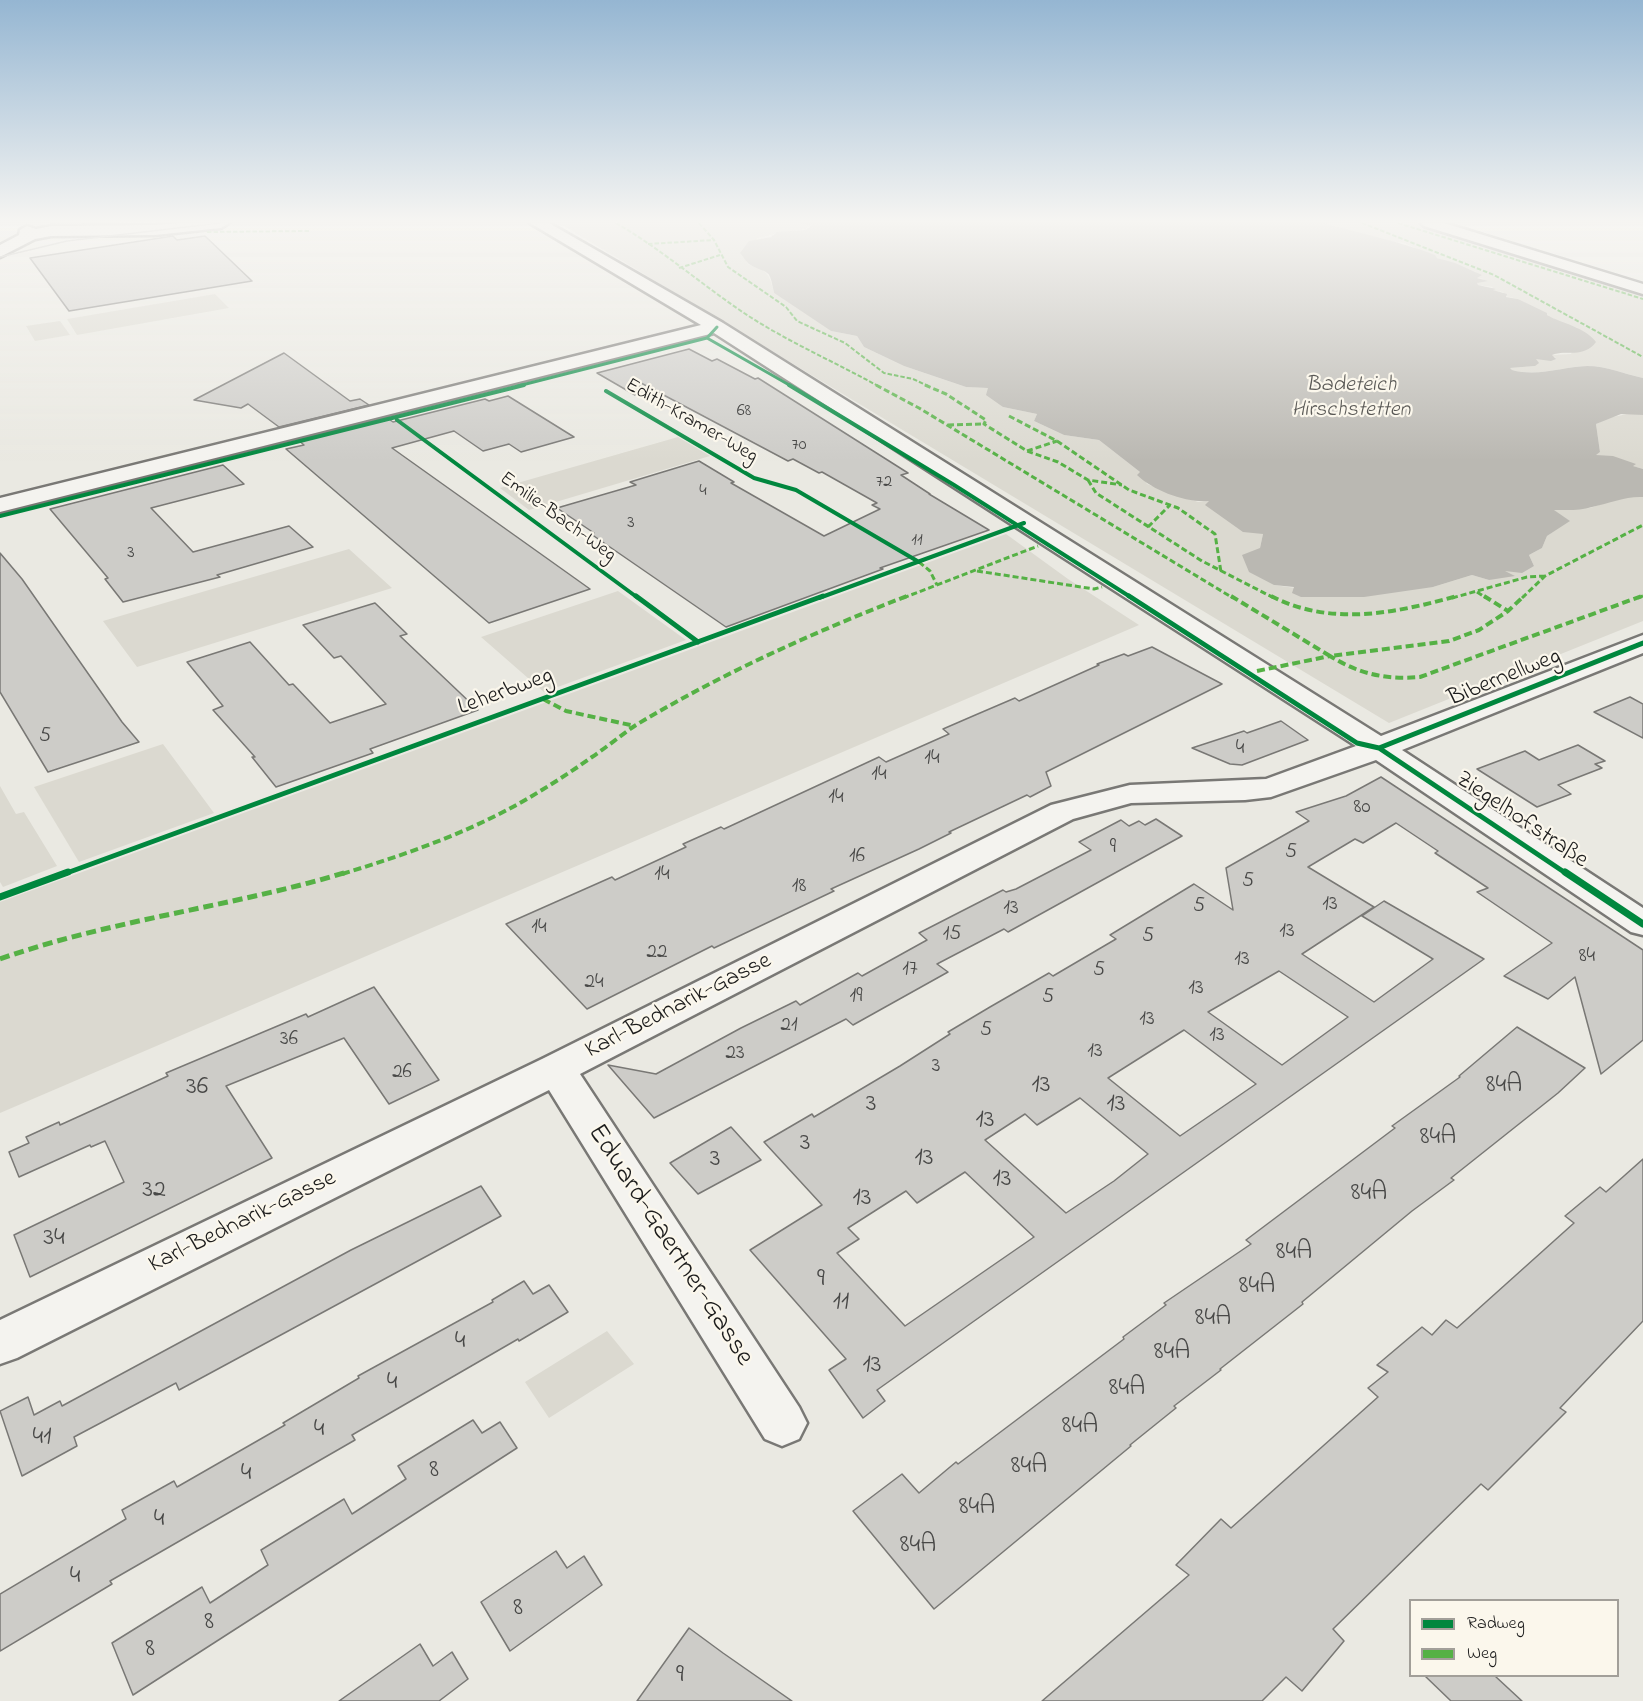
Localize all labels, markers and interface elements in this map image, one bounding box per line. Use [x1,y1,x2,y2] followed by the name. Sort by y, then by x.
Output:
[1292,373,1410,424] water label: Badeteich Hirschstetten
[620,374,762,470] street label: Edith-Kramer-Weg
[737,401,751,423] house number: 68
[791,435,807,457] house number: 70
[494,468,620,568] street label: Emilie-Bach-Weg
[876,472,892,494] house number: 72
[699,481,707,503] house number: 4
[627,513,635,535] house number: 3
[911,530,923,552] house number: 11
[127,543,135,565] house number: 3
[1444,643,1566,715] street label: Bibernellweg
[454,663,558,723] street label: Leherbweg
[39,725,51,751] house number: 5
[1236,737,1244,763] house number: 4
[924,747,940,773] house number: 14
[871,763,887,789] house number: 14
[1449,766,1593,876] street label: Ziegelhofstraße
[828,786,844,812] house number: 14
[1354,796,1370,822] house number: 80
[1110,836,1116,862] house number: 9
[1285,841,1297,867] house number: 5
[849,845,865,871] house number: 16
[654,863,670,889] house number: 14
[1242,870,1254,896] house number: 5
[792,875,806,901] house number: 18
[1322,893,1338,919] house number: 13
[1193,895,1205,921] house number: 5
[1003,897,1019,923] house number: 13
[531,916,547,942] house number: 14
[1279,920,1295,946] house number: 13
[943,923,961,949] house number: 15
[1142,925,1154,951] house number: 5
[647,941,667,967] house number: 22
[1579,945,1595,971] house number: 84
[581,948,777,1066] street label: Karl-Bednarik-Gasse
[1234,948,1250,974] house number: 13
[902,958,918,984] house number: 17
[1093,959,1105,985] house number: 5
[584,971,604,997] house number: 24
[1188,977,1204,1003] house number: 13
[850,985,862,1011] house number: 19
[1042,986,1054,1012] house number: 5
[1139,1008,1155,1034] house number: 13
[780,1014,798,1040] house number: 21
[980,1019,992,1045] house number: 5
[1209,1024,1225,1050] house number: 13
[280,1028,298,1054] house number: 36
[1087,1040,1103,1066] house number: 13
[725,1042,745,1068] house number: 23
[932,1055,940,1081] house number: 3
[392,1061,412,1087] house number: 26
[1031,1071,1051,1103] house number: 13
[1486,1071,1522,1103] house number: 84A
[186,1073,208,1105] house number: 36
[866,1090,876,1122] house number: 3
[1106,1090,1126,1122] house number: 13
[975,1106,995,1138] house number: 13
[578,1119,760,1373] street label: Eduard-Gaertner-Gasse
[1420,1123,1456,1155] house number: 84A
[800,1129,810,1161] house number: 3
[914,1144,934,1176] house number: 13
[710,1145,720,1177] house number: 3
[145,1165,341,1281] street label: Karl-Bednarik-Gasse
[992,1165,1012,1197] house number: 13
[142,1176,166,1208] house number: 32
[1351,1179,1387,1211] house number: 84A
[852,1184,872,1216] house number: 13
[43,1224,65,1256] house number: 34
[1276,1238,1312,1270] house number: 84A
[817,1265,825,1297] house number: 9
[1239,1272,1275,1304] house number: 84A
[833,1288,849,1320] house number: 11
[1195,1304,1231,1336] house number: 84A
[455,1327,465,1359] house number: 4
[1154,1338,1190,1370] house number: 84A
[862,1351,882,1383] house number: 13
[387,1368,397,1400] house number: 4
[1109,1374,1145,1406] house number: 84A
[1062,1412,1098,1444] house number: 84A
[314,1415,324,1447] house number: 4
[33,1423,51,1455] house number: 41
[1011,1452,1047,1484] house number: 84A
[429,1456,439,1488] house number: 8
[241,1459,251,1491] house number: 4
[959,1493,995,1525] house number: 84A
[154,1505,164,1537] house number: 4
[900,1531,936,1563] house number: 84A
[70,1562,80,1594] house number: 4
[513,1594,523,1626] house number: 8
[1409,1599,1619,1677] legend
[204,1608,214,1640] house number: 8
[1467,1611,1525,1637] text: Radweg
[145,1635,155,1667] house number: 8
[1467,1641,1497,1667] text: Weg
[676,1661,684,1693] house number: 9

